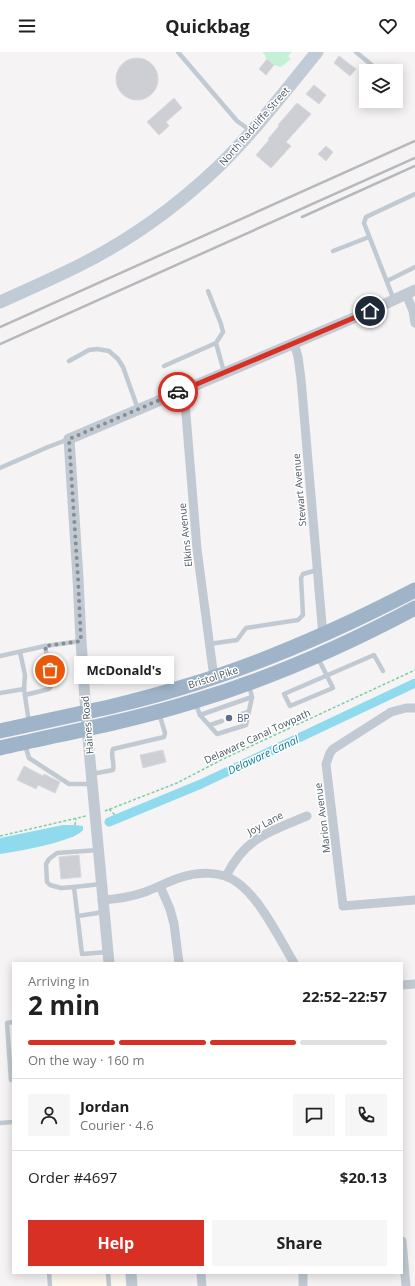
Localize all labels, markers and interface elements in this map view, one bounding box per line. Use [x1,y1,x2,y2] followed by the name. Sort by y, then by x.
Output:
[165,14,250,38] text: Quickbag
[16,15,38,37] icon: menu
[377,15,399,37] icon: heart
[359,64,403,108] map controls
[359,64,403,108] button: layers
[216,83,293,169] street label: North Radcliffe Street
[353,294,387,328] pin
[359,300,381,322] icon: home
[158,372,198,412] courier
[167,381,189,403] icon: car
[289,453,309,527] street label: Stewart Avenue
[175,502,195,568] street label: Elkins Avenue
[33,653,67,687] pin
[74,656,174,684] callout: McDonald's
[39,659,61,681] icon: bag
[86,661,162,679] text: McDonald's
[186,662,240,692] street label: Bristol Pike
[77,695,97,755] street label: Haines Road
[202,706,312,766] street label: Delaware Canal Towpath
[237,711,249,725] place label: BP
[224,713,234,723] marker: BP
[225,733,301,777] water label: Delaware Canal
[311,782,333,854] street label: Marion Avenue
[244,808,286,839] street label: Joy Lane
[28,972,90,990] text: Arriving in
[302,986,387,1006] text: 22:52–22:57
[28,987,100,1023] text: 2 min
[28,1051,144,1069] text: On the way · 160 m
[28,1094,70,1136] button: person
[293,1094,335,1136] button: chat
[345,1094,387,1136] button: phone
[80,1096,129,1116] text: Jordan
[80,1116,154,1134] text: Courier · 4.6
[28,1167,117,1187] text: Order #4697
[340,1167,387,1187] text: $20.13
[28,1220,204,1266] button: Help
[212,1220,387,1266] button: Share

